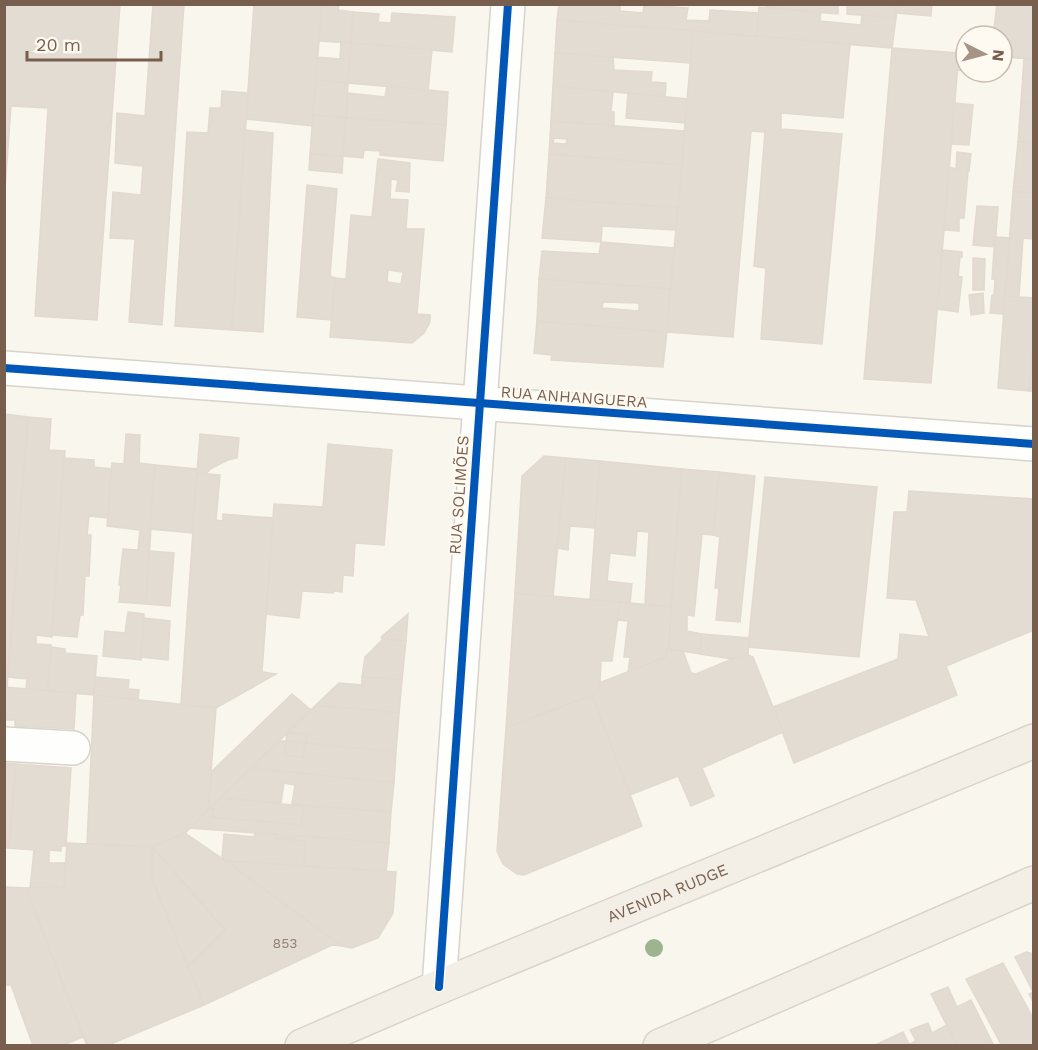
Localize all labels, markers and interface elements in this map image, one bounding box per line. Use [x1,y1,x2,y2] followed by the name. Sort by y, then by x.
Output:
[27,24,160,62] scale bar
[954,24,1014,84] north arrow
[36,34,81,55] text: 20 m
[988,49,1008,62] text: N
[500,382,648,412] street label: RUA ANHANGUERA
[445,435,473,555] street label: RUA SOLIMÕES
[604,859,730,926] street label: AVENIDA RUDGE
[273,935,297,951] house number: 853

